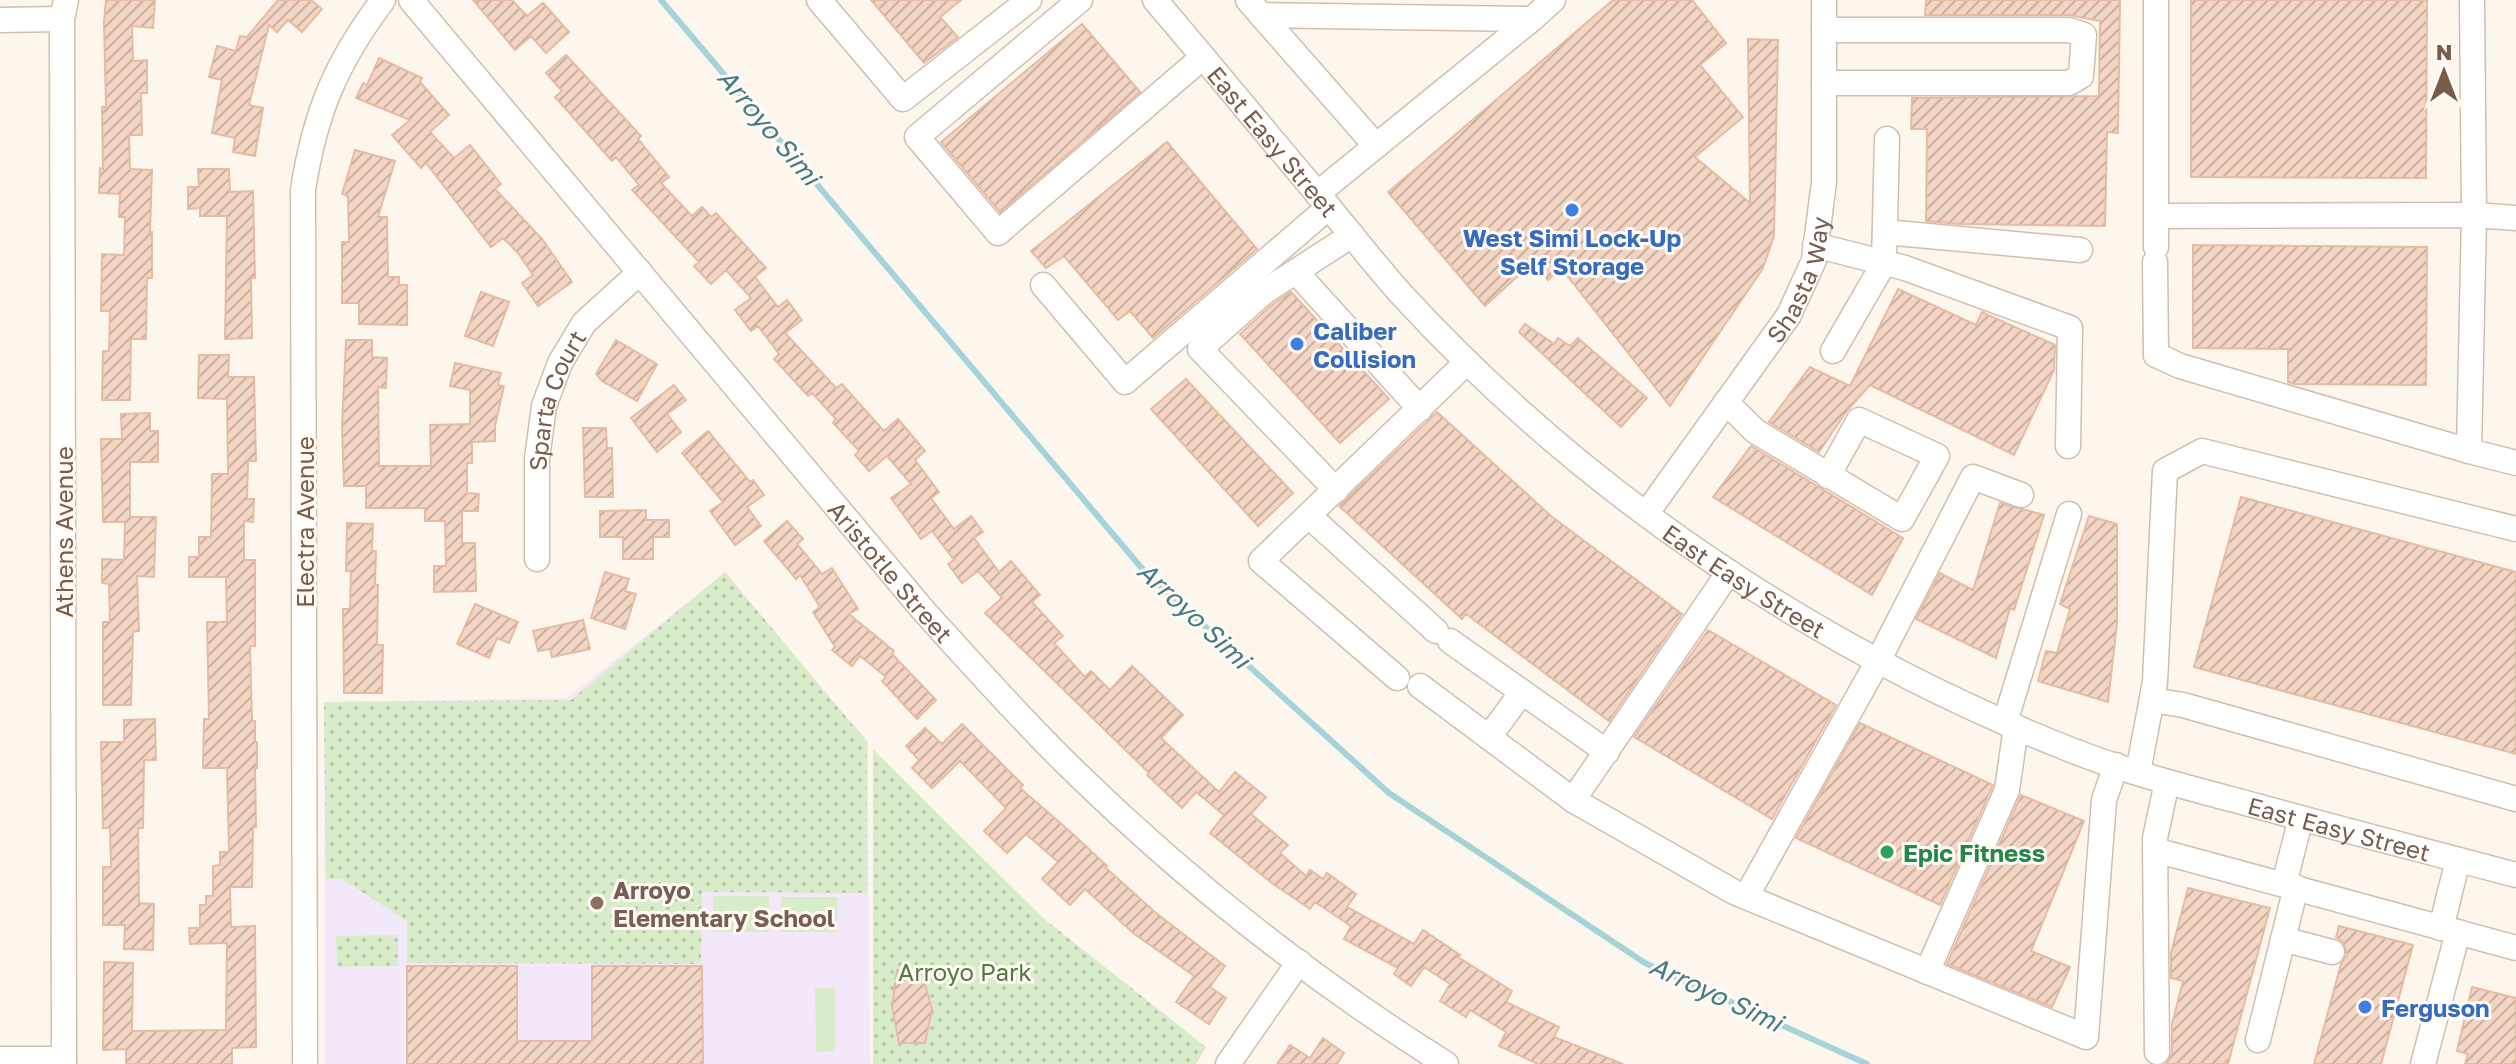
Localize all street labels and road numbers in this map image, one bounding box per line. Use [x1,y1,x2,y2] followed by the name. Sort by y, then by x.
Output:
[1202,60,1345,222] street label: East Easy Street
[1760,215,1834,348] street label: Shasta Way
[523,324,591,471] street label: Sparta Court
[290,436,319,608] street label: Electra Avenue
[49,446,78,618] street label: Athens Avenue
[823,494,959,648] street label: Aristotle Street
[1658,517,1831,643] street label: East Easy Street
[2245,790,2433,866] street label: East Easy Street

